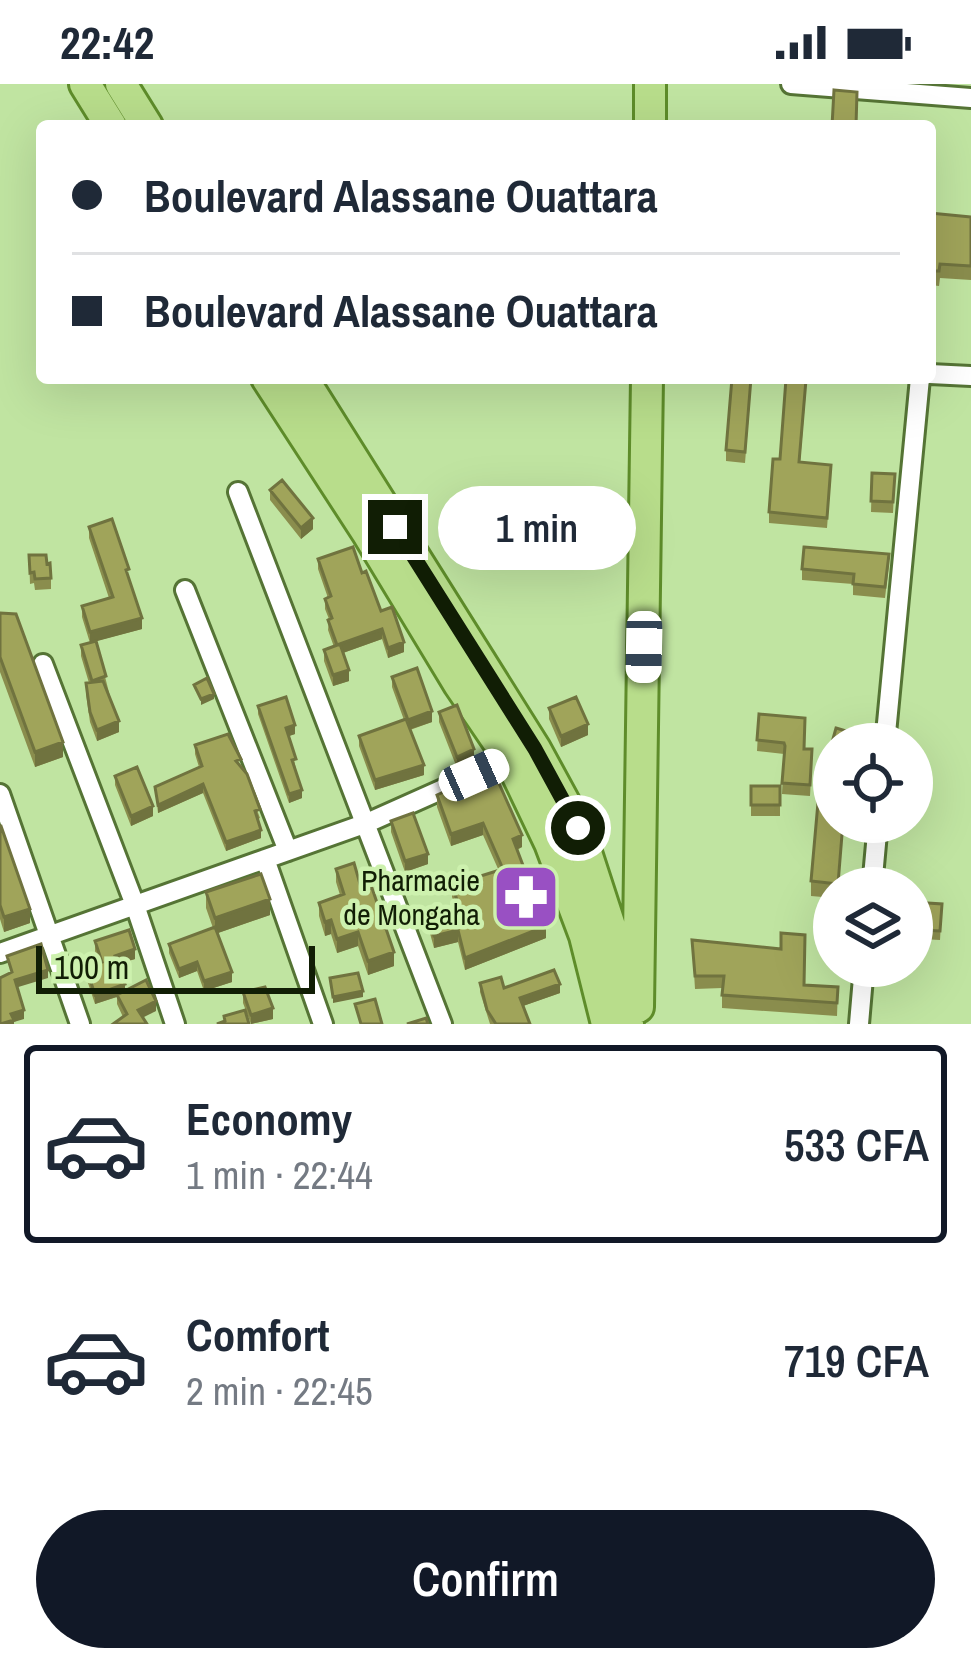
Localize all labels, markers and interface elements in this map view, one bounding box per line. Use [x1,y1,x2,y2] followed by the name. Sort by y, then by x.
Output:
[60,12,154,73] text: 22:42
[144,165,657,226] text: Boulevard Alassane Ouattara
[144,280,657,341] text: Boulevard Alassane Ouattara
[437,485,635,569] callout: 1 min
[368,500,422,554] route end
[496,502,578,554] text: 1 min
[625,611,663,683] car
[813,723,933,987] map controls
[813,723,933,843] button: locate
[434,744,514,806] car
[551,801,605,855] route start
[343,860,480,934] place label: Pharmacie de Mongaha
[491,862,561,932] pharmacy icon: Pharmacie de Mongaha
[813,867,933,987] button: layers
[36,940,315,993] scale bar
[54,945,129,989] text: 100 m
[186,1088,352,1149] text: Economy
[42,1090,150,1198] icon: car
[784,1114,929,1175] text: 533 CFA
[186,1149,373,1201] text: 1 min · 22:44
[186,1304,329,1365] text: Comfort
[42,1306,150,1414] icon: car
[784,1330,929,1391] text: 719 CFA
[186,1365,373,1417] text: 2 min · 22:45
[36,1510,935,1648] button: Confirm

